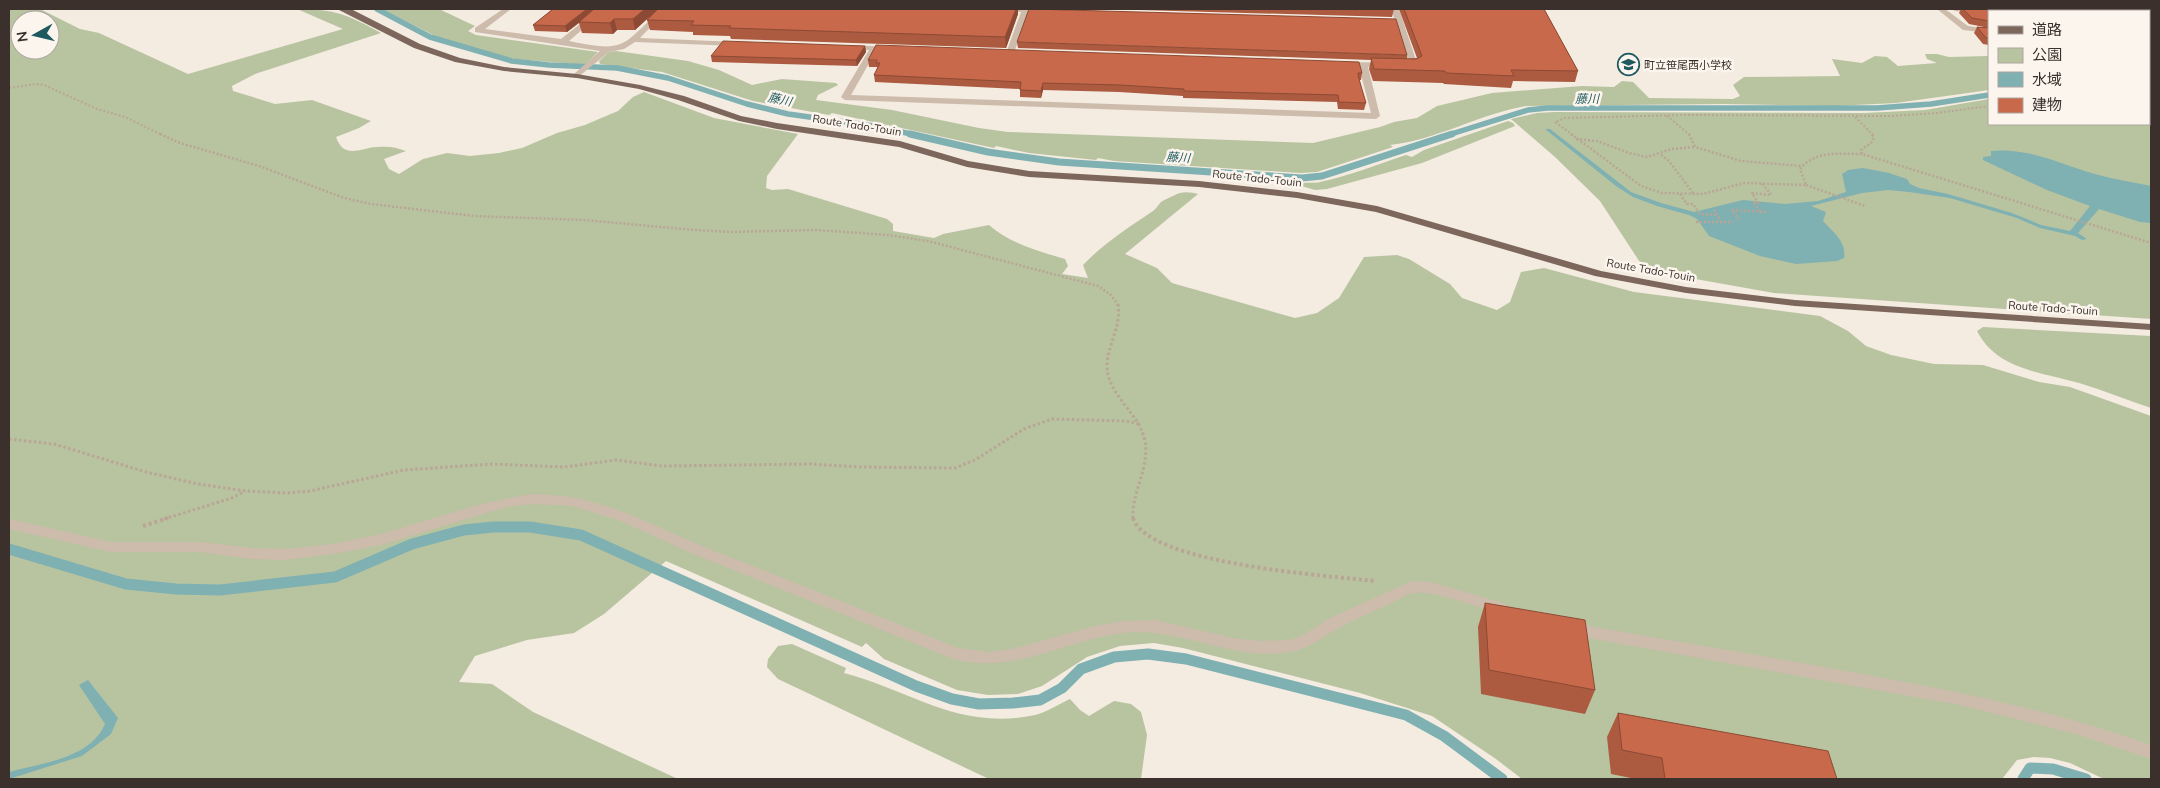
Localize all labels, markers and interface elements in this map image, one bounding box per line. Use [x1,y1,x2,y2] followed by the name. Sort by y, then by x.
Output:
[10,10,60,60] north arrow
[1988,10,2150,125] legend
[2032,20,2062,39] text: 道路
[12,30,32,43] text: N
[2032,45,2062,64] text: 公園
[1616,53,1640,77] school or university icon: 町立笹尾西小学校
[1644,58,1732,72] place label: 町立笹尾西小学校
[2032,70,2062,89] text: 水域
[767,89,795,109] water label: 藤川
[1575,91,1601,106] water label: 藤川
[2032,95,2062,114] text: 建物
[811,111,903,139] street label: Route Tado-Touin
[1165,149,1192,165] water label: 藤川
[1212,166,1302,190] street label: Route Tado-Touin
[1606,255,1696,285] street label: Route Tado-Touin
[2008,298,2098,318] street label: Route Tado-Touin

